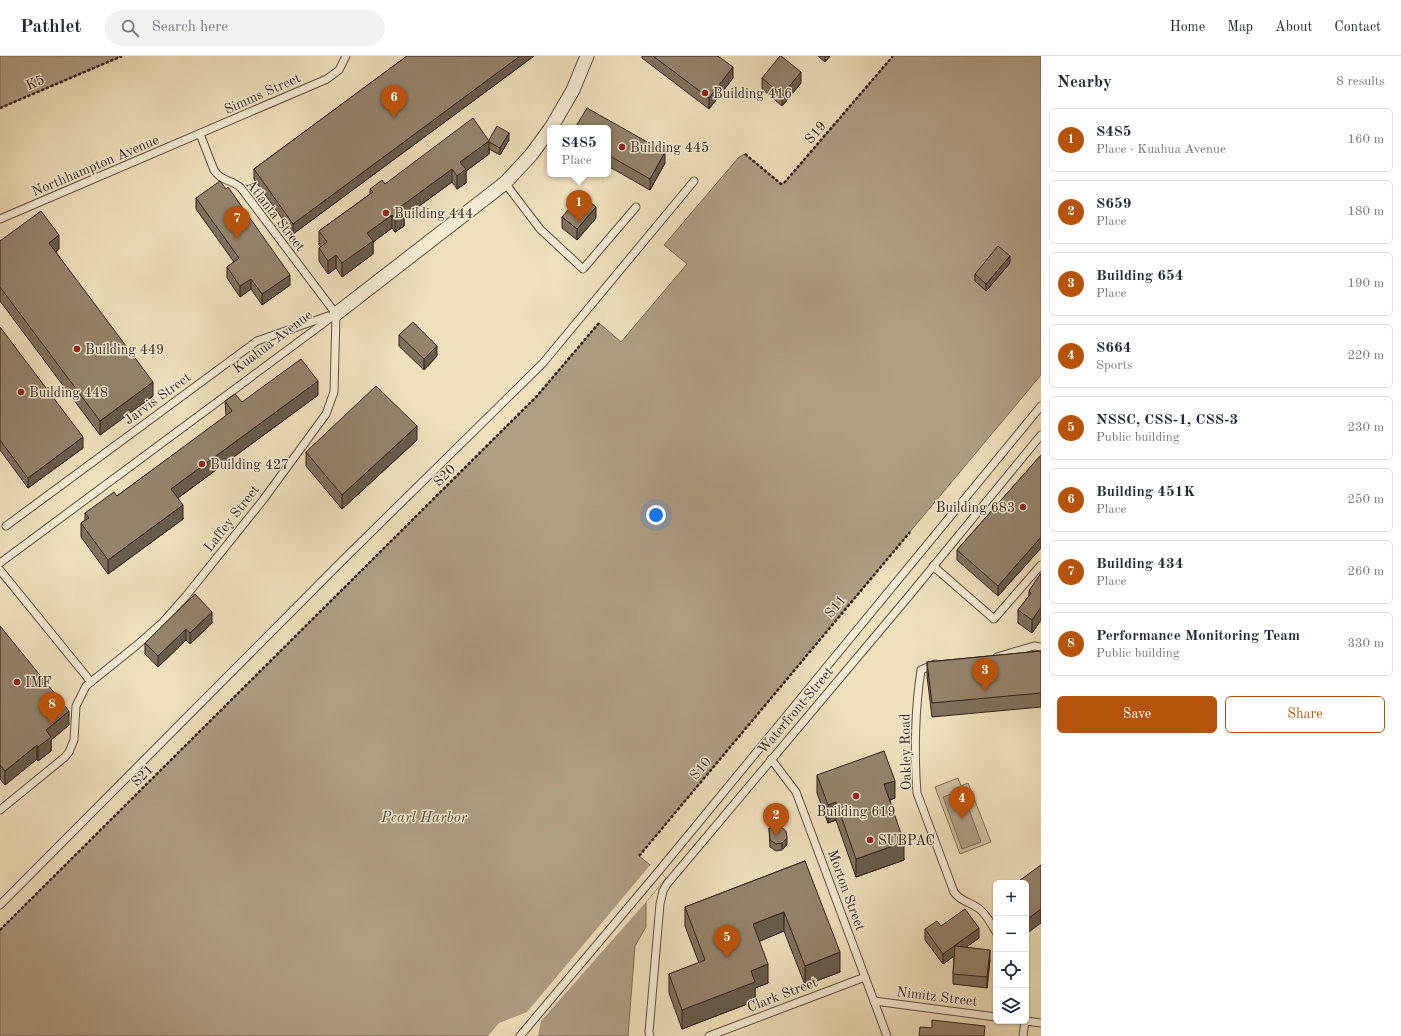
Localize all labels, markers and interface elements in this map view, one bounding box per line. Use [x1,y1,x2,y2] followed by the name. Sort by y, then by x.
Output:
[105,10,385,46] search box
[119,17,141,39] icon: search
[20,18,81,37] text: Pathlet
[151,20,228,35] text: Search here
[1170,20,1205,34] text: Home
[1227,20,1253,34] text: Map
[1275,20,1312,34] text: About
[1334,20,1381,34] text: Contact
[222,71,303,117] street label: Simms Street
[24,73,47,93] street label: K5
[1057,74,1112,91] text: Nearby
[1336,75,1385,88] text: 8 results
[381,85,407,118] pin: 6
[713,87,792,101] place label: Building 416
[700,88,710,98] marker: Building 416
[802,119,829,147] street label: S19
[547,125,611,177] popup
[1096,125,1131,140] text: S485
[30,133,161,199] street label: Northhampton Avenue
[1067,133,1075,146] text: 1
[1347,133,1384,146] text: 160 m
[561,136,597,151] text: S485
[630,141,709,155] place label: Building 445
[617,142,627,152] marker: Building 445
[1096,143,1226,156] text: Place · Kuahua Avenue
[561,154,592,167] text: Place
[243,177,307,254] street label: Atlanta Street
[566,190,592,223] pin: 1
[1096,197,1131,212] text: S659
[1067,205,1075,218] text: 2
[1347,205,1384,218] text: 180 m
[224,206,250,239] pin: 7
[394,207,473,221] place label: Building 444
[381,208,391,218] marker: Building 444
[1096,215,1126,228] text: Place
[1096,269,1183,284] text: Building 654
[1067,277,1075,290] text: 3
[1347,277,1384,290] text: 190 m
[1096,287,1126,300] text: Place
[230,308,315,376] street label: Kuahua Avenue
[1096,341,1131,356] text: S664
[85,343,164,357] place label: Building 449
[72,344,82,354] marker: Building 449
[1067,349,1075,362] text: 4
[1347,349,1384,362] text: 220 m
[1096,359,1133,372] text: Sports
[122,370,194,428] street label: Jarvis Street
[29,386,108,400] place label: Building 448
[16,387,26,397] marker: Building 448
[1096,413,1238,428] text: NSSC, CSS-1, CSS-3
[1067,421,1075,434] text: 5
[1347,421,1384,434] text: 230 m
[1096,431,1180,444] text: Public building
[210,458,289,472] place label: Building 427
[197,459,207,469] marker: Building 427
[431,462,458,489] street label: S20
[202,483,262,555] street label: Laffey Street
[1096,485,1195,500] text: Building 451K
[1067,493,1075,506] text: 6
[1347,493,1384,506] text: 250 m
[936,501,1015,515] place label: Building 683
[1018,502,1028,512] marker: Building 683
[1096,503,1126,516] text: Place
[646,505,666,525] your location
[1096,557,1183,572] text: Building 434
[1067,565,1075,578] text: 7
[1347,565,1384,578] text: 260 m
[1096,575,1126,588] text: Place
[822,593,849,621] street label: S11
[1096,629,1300,644] text: Performance Monitoring Team
[1067,637,1075,650] text: 8
[1347,637,1384,650] text: 330 m
[1096,647,1180,660] text: Public building
[972,658,998,691] pin: 3
[755,664,836,757] street label: Waterfront Street
[25,676,52,690] place label: IMF
[12,677,22,687] marker: IMF
[39,692,65,725] pin: 8
[1057,696,1217,733] button: Save
[1225,696,1385,733] button: Share
[898,713,914,790] street label: Oakley Road
[687,755,714,783] street label: S10
[129,762,156,789] street label: S21
[949,786,975,819] pin: 4
[851,791,861,801] marker: Building 619
[763,803,789,836] pin: 2
[816,805,896,819] place label: Building 619
[380,811,468,826] water label: Pearl Harbor
[878,834,935,848] place label: SUBPAC
[865,835,875,845] marker: SUBPAC
[825,848,867,933] street label: Morton Street
[993,880,1029,1024] map controls
[993,880,1029,916] button: +
[993,916,1029,952] button: −
[714,925,740,958] pin: 5
[993,952,1029,988] button: locate
[745,975,820,1015] street label: Clark Street
[896,985,978,1009] street label: Nimitz Street
[993,988,1029,1024] button: layers

